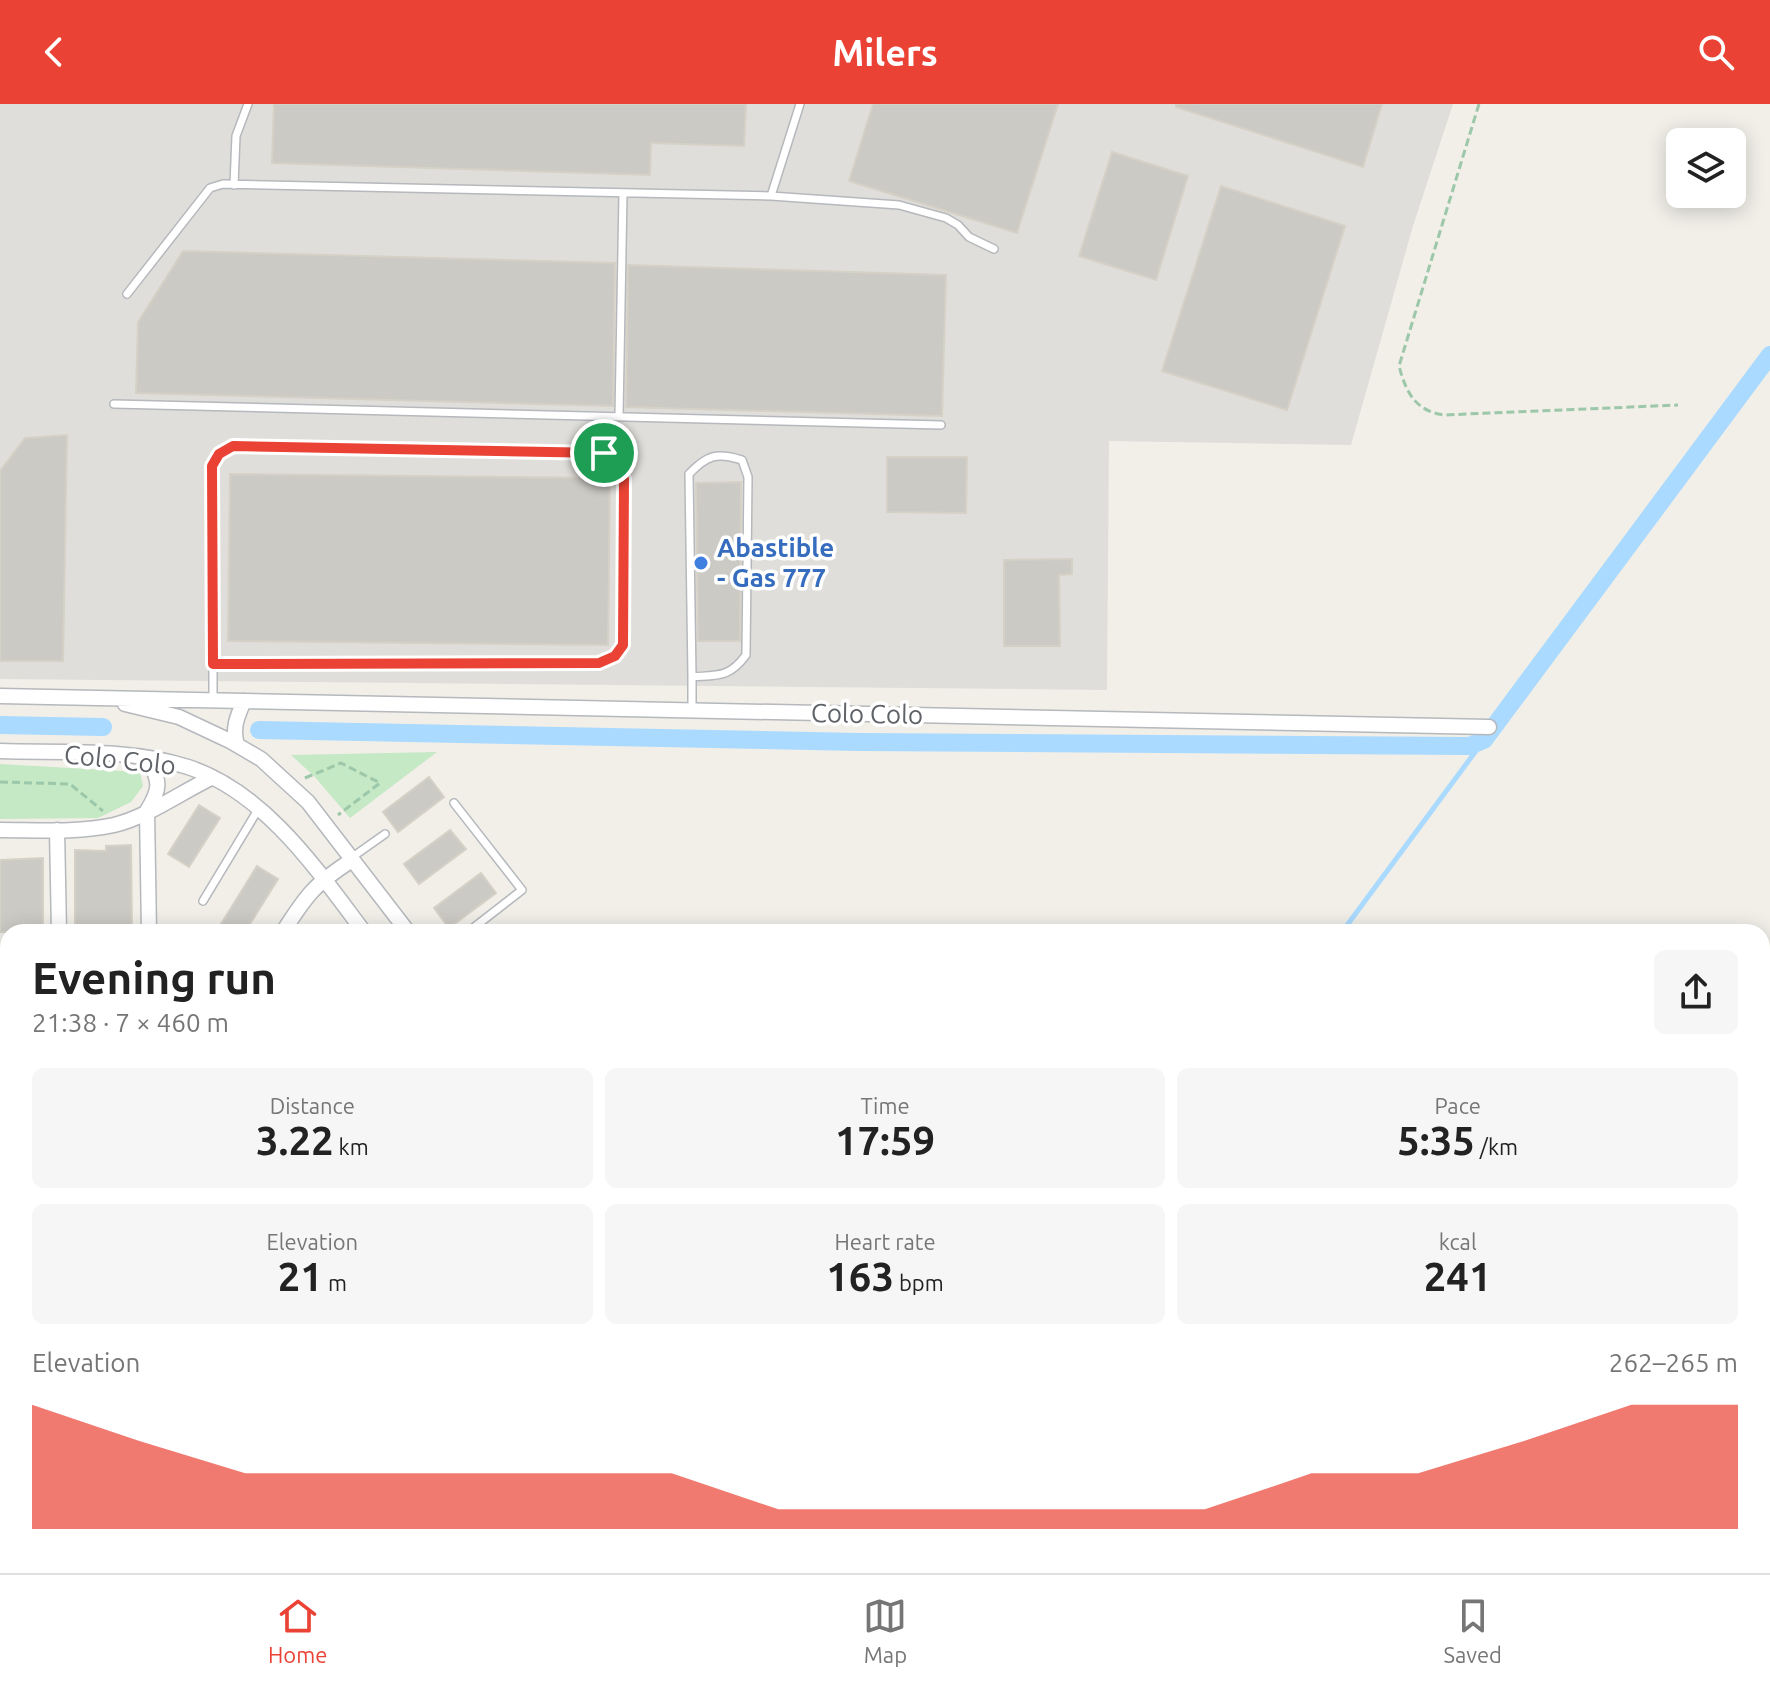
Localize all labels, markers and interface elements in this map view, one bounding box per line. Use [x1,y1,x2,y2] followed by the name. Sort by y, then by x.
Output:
[32,30,76,74] icon: back
[1694,30,1738,74] icon: search
[832,32,938,73] text: Milers
[1666,128,1746,208] map controls
[1666,128,1746,208] button: layers
[570,419,638,487] pin
[582,431,626,475] icon: arrive
[717,533,834,592] place label: Abastible - Gas 777
[692,554,710,572] marker: Abastible - Gas 777
[811,698,923,729] street label: Colo Colo
[63,739,177,780] street label: Colo Colo
[1654,950,1738,1034] button: share
[32,953,276,1002] text: Evening run
[32,1008,229,1037] text: 21:38 · 7 × 460 m
[270,1093,355,1118] text: Distance
[860,1093,910,1118] text: Time
[1434,1093,1481,1118] text: Pace
[256,1118,334,1163] text: 3.22
[835,1118,935,1163] text: 17:59
[1397,1118,1475,1163] text: 5:35
[334,1134,369,1159] text: km
[1475,1134,1518,1159] text: /km
[266,1229,358,1254] text: Elevation
[834,1229,936,1254] text: Heart rate
[1439,1229,1477,1254] text: kcal
[278,1254,323,1299] text: 21
[826,1254,894,1299] text: 163
[1424,1254,1492,1299] text: 241
[323,1270,347,1295] text: m
[894,1270,944,1295] text: bpm
[32,1348,140,1377] text: Elevation
[1609,1348,1738,1377] text: 262–265 m
[268,1594,327,1667] tab: Home
[863,1594,907,1667] tab: Map
[1443,1594,1502,1667] tab: Saved

